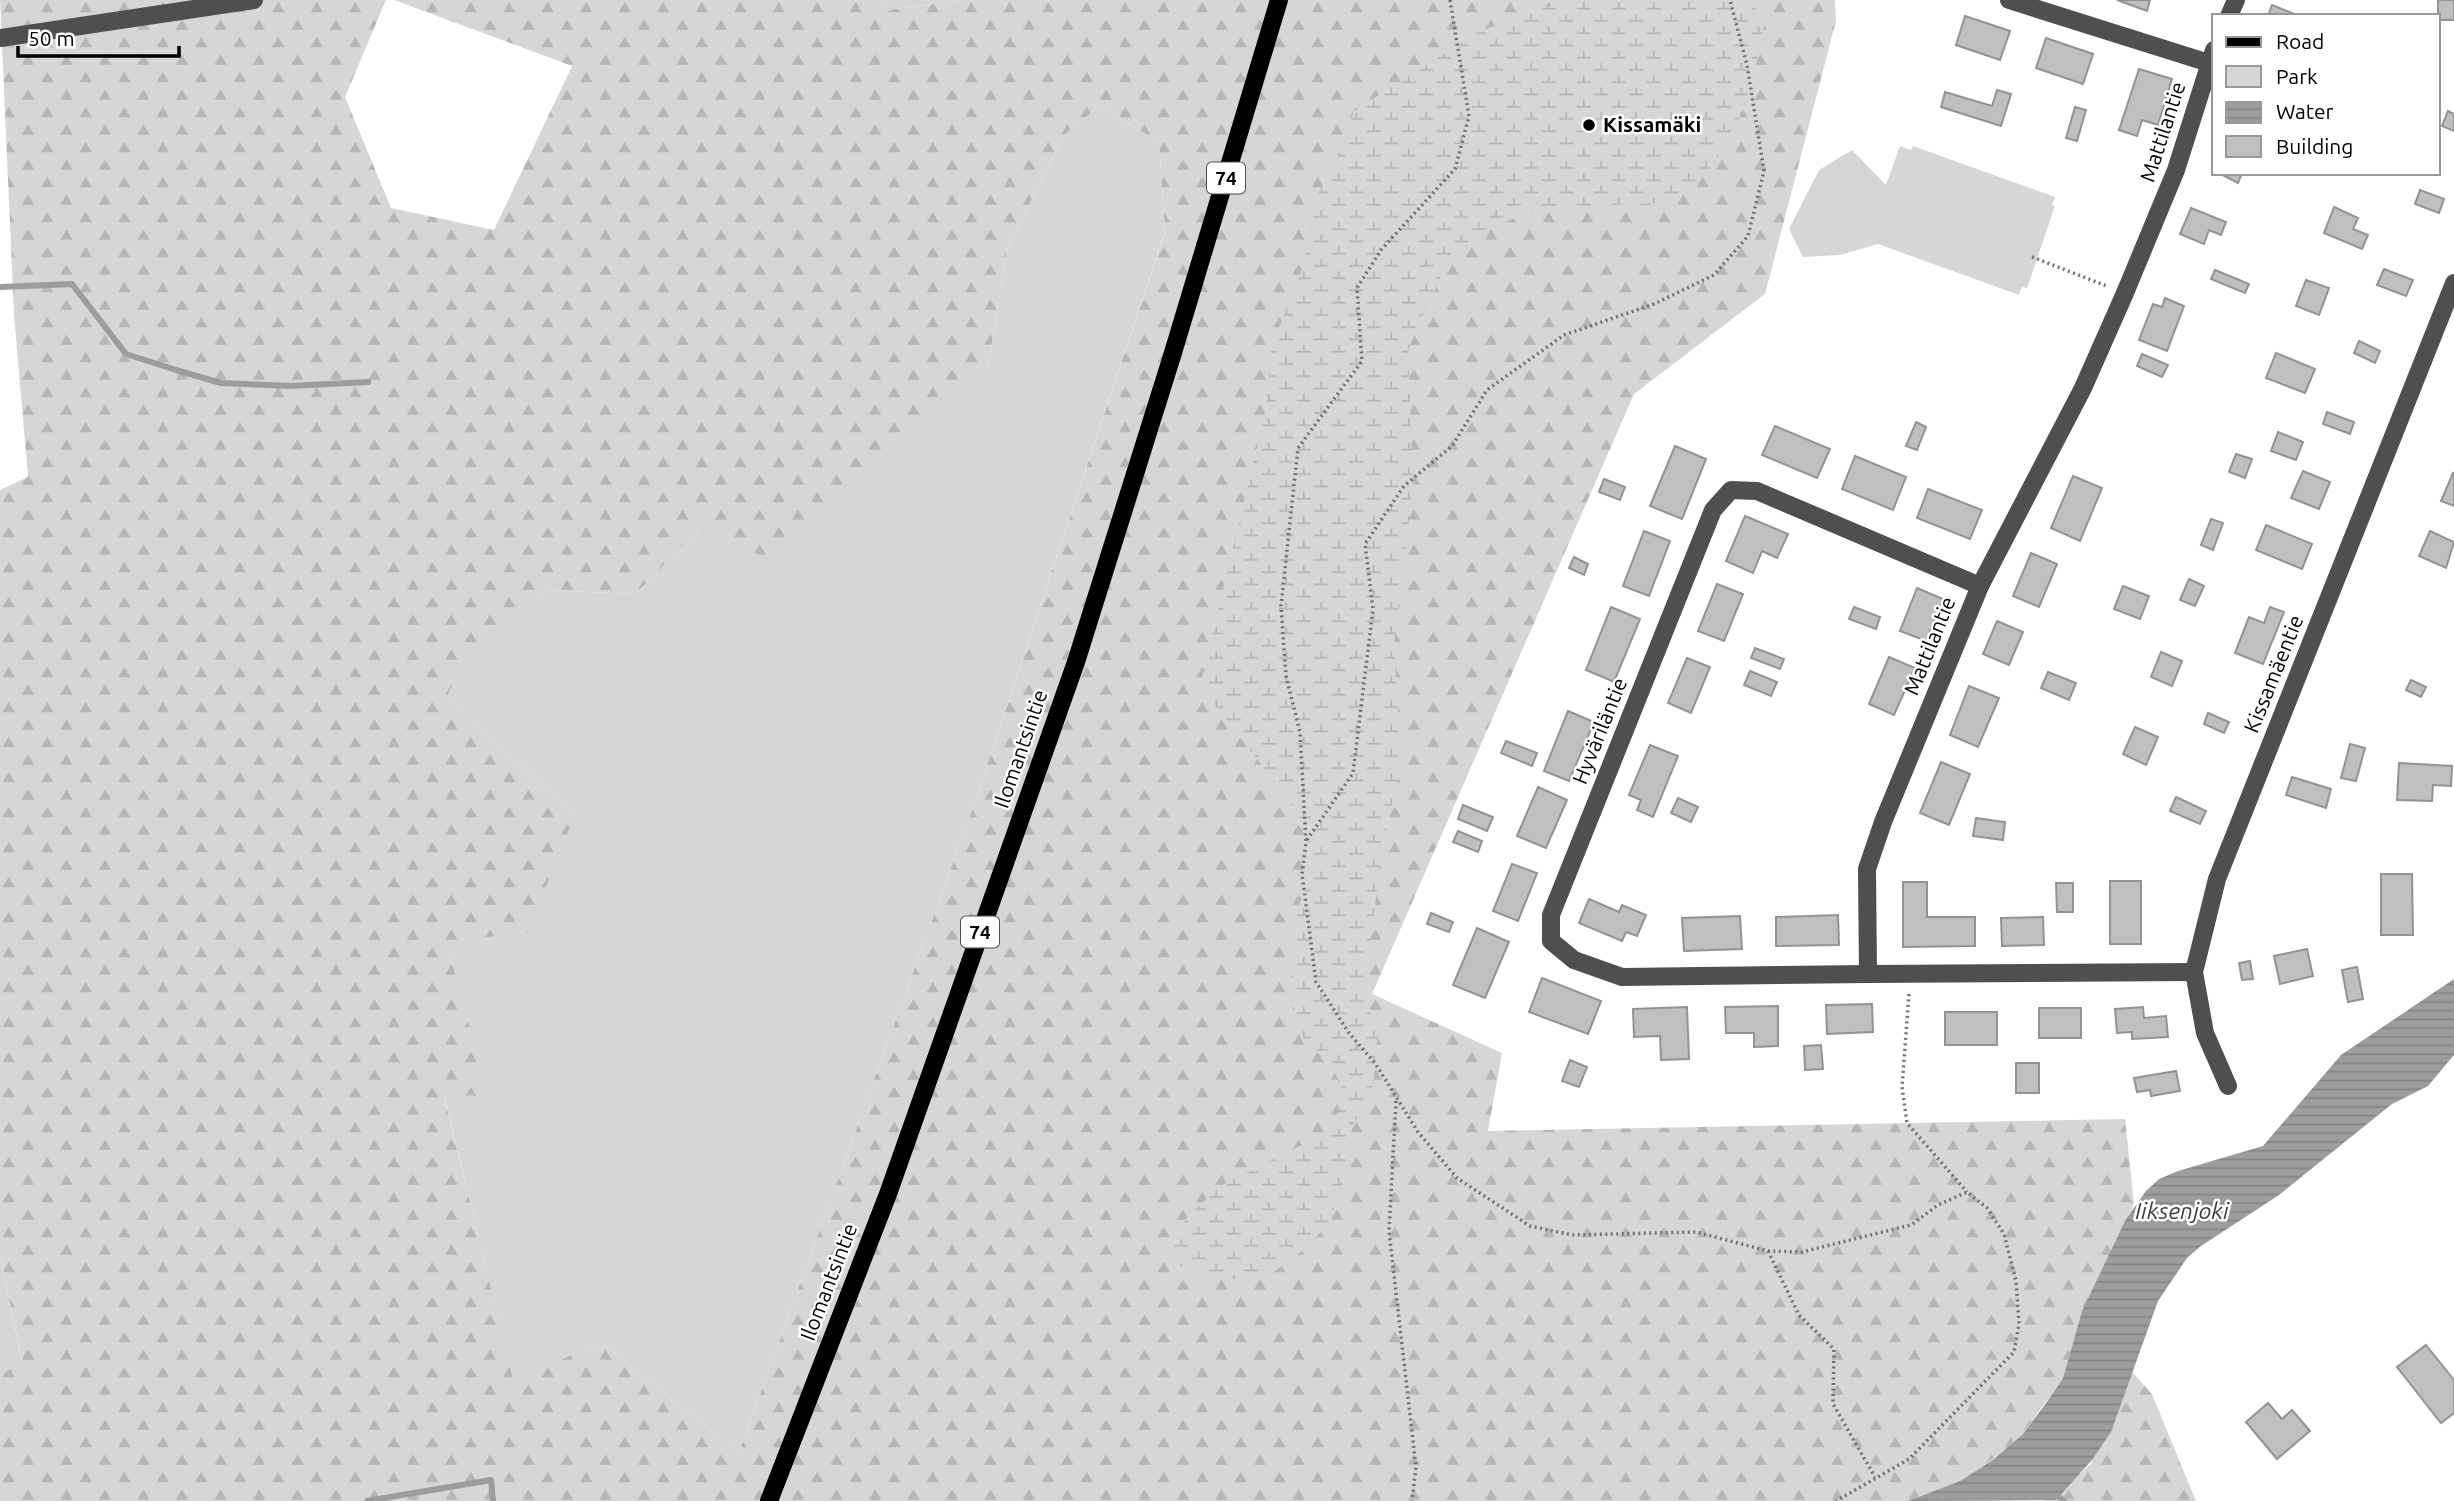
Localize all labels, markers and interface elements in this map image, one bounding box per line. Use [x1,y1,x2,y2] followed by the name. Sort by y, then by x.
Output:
[18,14,178,58] scale bar
[2212,14,2440,175] legend
[28,26,75,50] text: 50 m
[2276,29,2324,53] text: Road
[2276,64,2318,88] text: Park
[2135,79,2190,185] street label: Mattilantie
[2276,99,2334,123] text: Water
[1603,112,1701,136] place label: Kissamäki
[1581,117,1597,133] marker: Kissamäki
[2276,134,2353,158] text: Building
[1207,162,1245,194] road number: 74
[1898,593,1960,698] street label: Mattilantie
[2239,611,2308,736] street label: Kissamäentie
[1567,674,1631,787] street label: Hyväriläntie
[989,686,1052,811] street label: Ilomantsintie
[961,916,999,948] road number: 74
[2135,1198,2230,1223] water label: Iiksenjoki
[795,1220,861,1344] street label: Ilomantsintie

